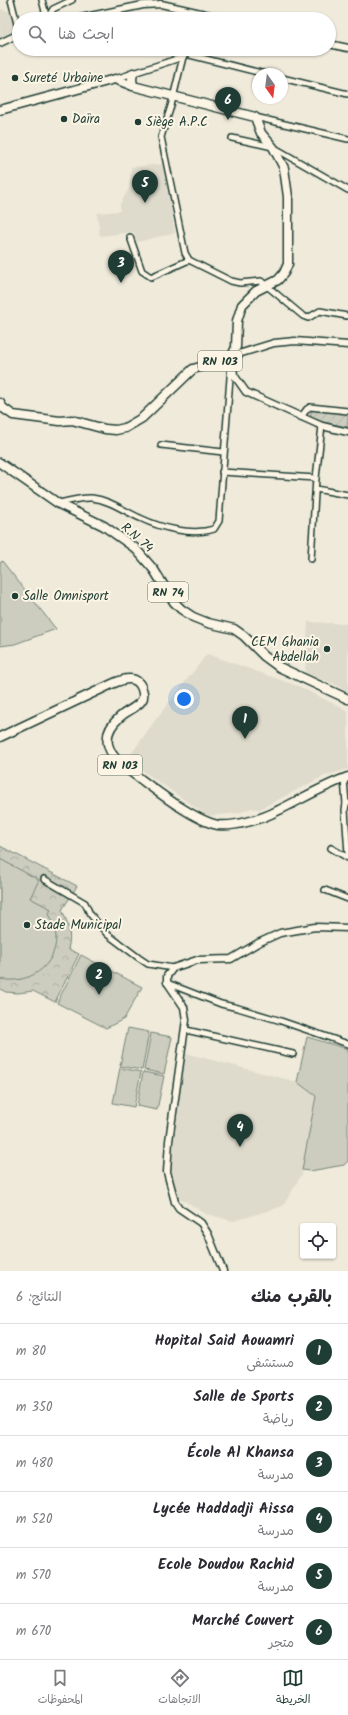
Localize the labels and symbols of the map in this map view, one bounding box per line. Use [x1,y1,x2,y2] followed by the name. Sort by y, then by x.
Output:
[23,68,103,89] place label: Sureté Urbaine
[252,68,288,104] north arrow
[10,73,20,83] marker: Sureté Urbaine
[215,87,241,120] pin: 6
[72,109,100,130] place label: Daïra
[146,112,208,133] place label: Siège A.P.C
[59,114,69,124] marker: Daïra
[133,117,143,127] marker: Siège A.P.C
[132,170,158,203] pin: 5
[108,250,134,283] pin: 3
[198,351,242,371] road number: RN 103
[116,518,158,558] street label: R.N 74
[148,582,188,602] road number: RN 74
[23,586,110,607] place label: Salle Omnisport
[10,591,20,601] marker: Salle Omnisport
[251,632,319,668] place label: CEM Ghania Abdellah
[322,644,332,654] marker: CEM Ghania Abdellah
[174,689,194,709] your location
[232,706,258,739] pin: 1
[98,755,142,775] road number: RN 103
[35,915,122,936] place label: Stade Municipal
[22,920,32,930] marker: Stade Municipal
[86,962,112,995] pin: 2
[227,1114,253,1147] pin: 4

